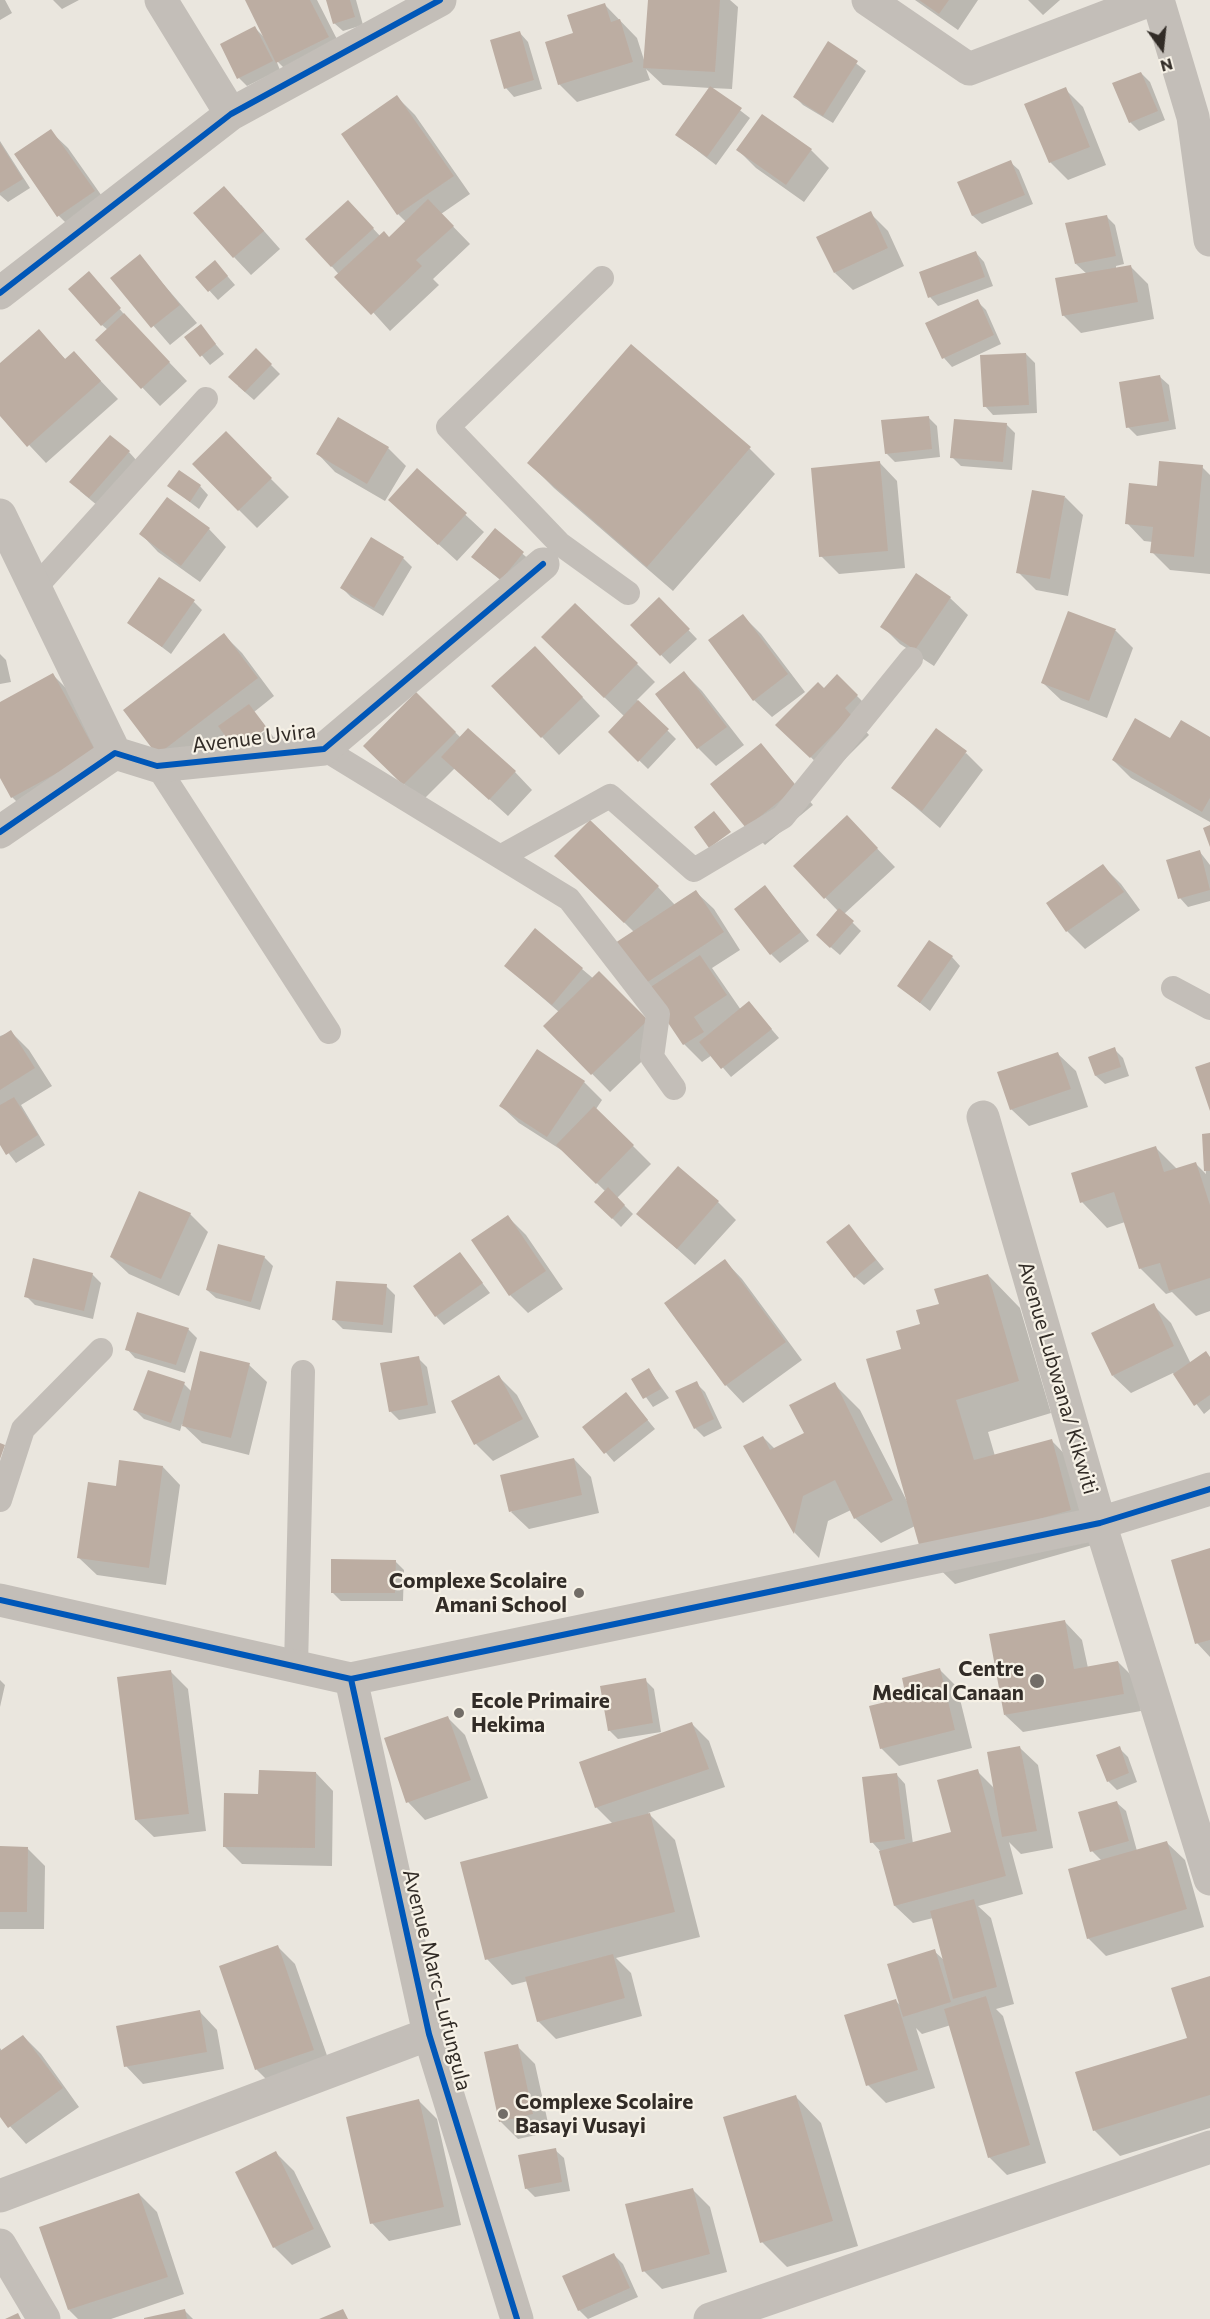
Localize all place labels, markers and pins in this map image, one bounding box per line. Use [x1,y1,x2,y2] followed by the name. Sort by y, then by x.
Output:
[389,1568,567,1618] place label: Complexe Scolaire Amani School
[572,1586,586,1600] marker: Complexe Scolaire Amani School
[872,1656,1024,1706] place label: Centre Medical Canaan
[1028,1672,1046,1690] marker: Centre Medical Canaan
[471,1688,610,1738] place label: Ecole Primaire Hekima
[452,1706,466,1720] marker: Ecole Primaire Hekima
[515,2089,693,2139] place label: Complexe Scolaire Basayi Vusayi
[496,2107,510,2121] marker: Complexe Scolaire Basayi Vusayi

